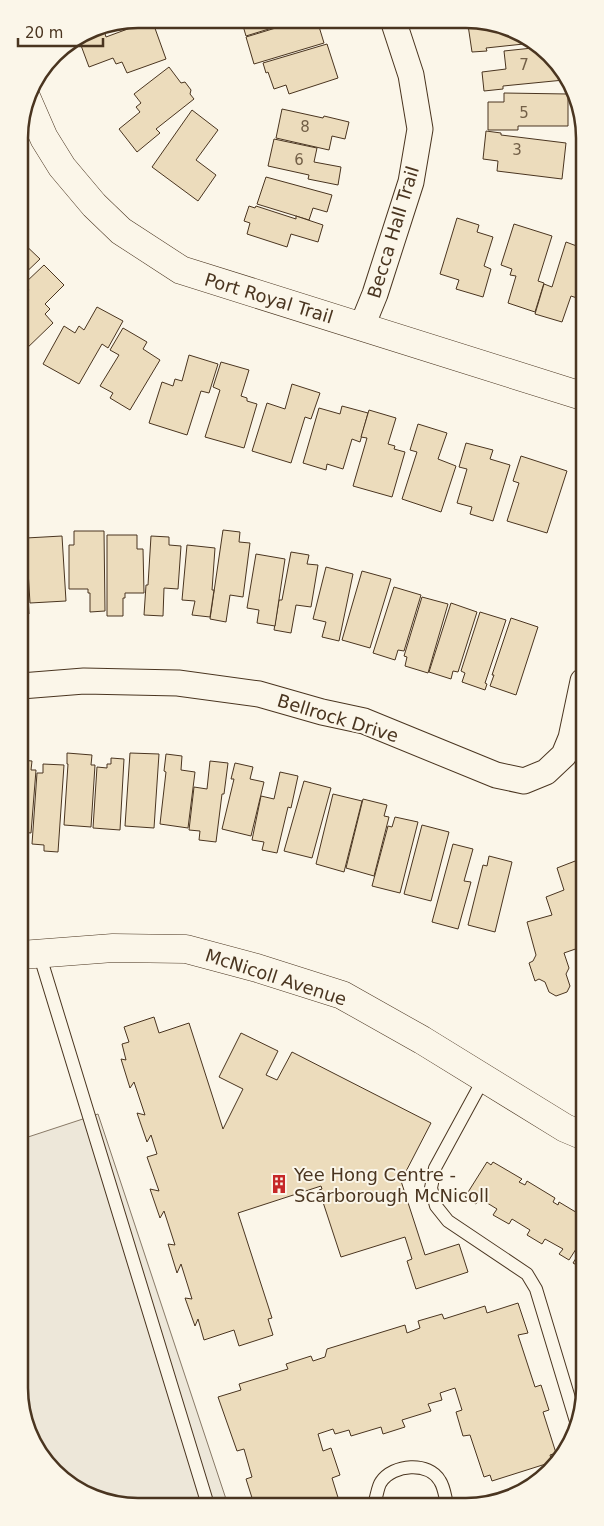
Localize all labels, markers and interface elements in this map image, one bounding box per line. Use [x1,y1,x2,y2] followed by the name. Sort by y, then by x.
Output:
[18,15,102,47] scale bar
[25,24,63,42] text: 20 m
[519,56,529,74] house number: 7
[519,104,529,122] house number: 5
[300,118,310,136] house number: 8
[512,141,522,159] house number: 3
[294,151,304,169] house number: 6
[363,163,423,301] street label: Becca Hall Trail
[202,268,336,328] street label: Port Royal Trail
[275,690,401,746] street label: Bellrock Drive
[203,944,349,1010] street label: McNicoll Avenue
[293,1164,489,1206] place label: Yee Hong Centre - Scarborough McNicoll
[268,1173,290,1195] building icon: Yee Hong Centre - Scarborough McNicoll

